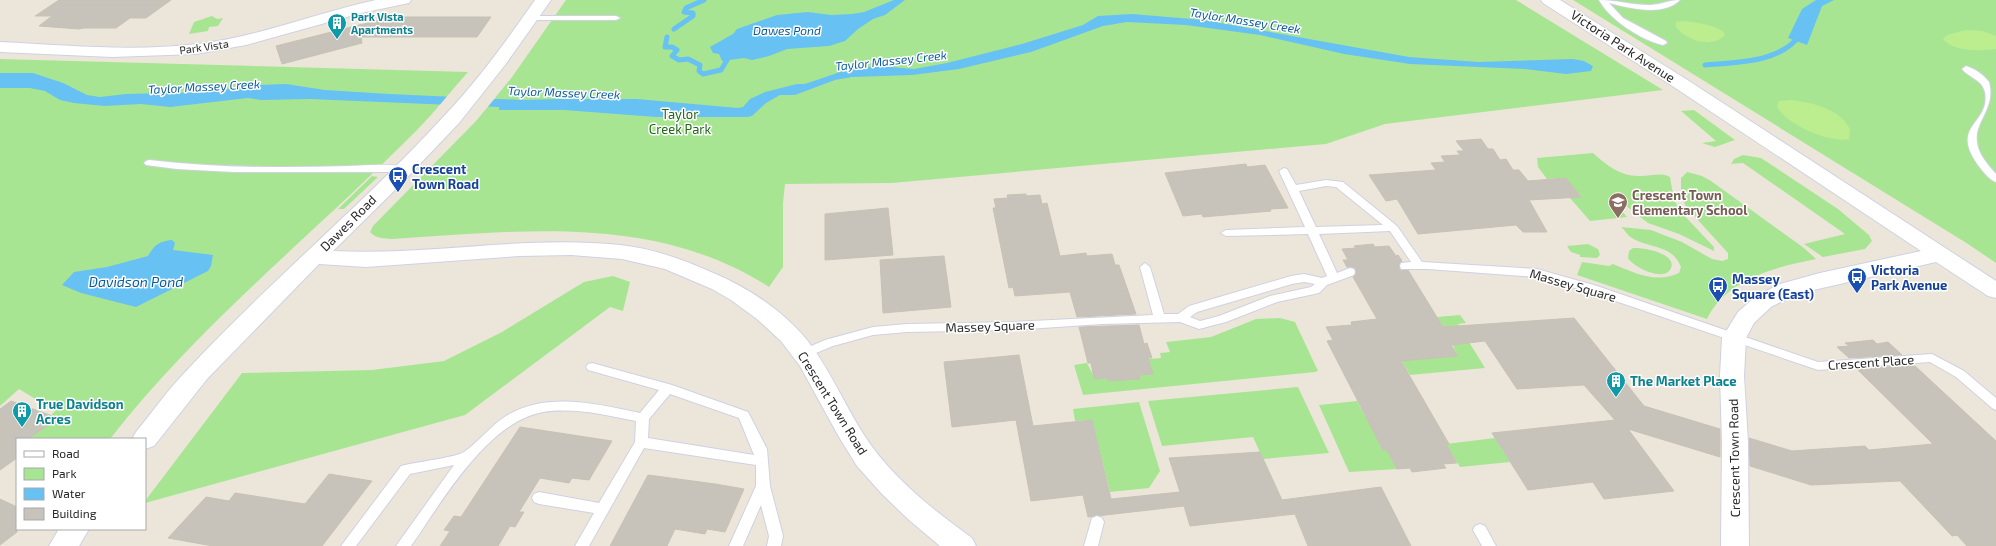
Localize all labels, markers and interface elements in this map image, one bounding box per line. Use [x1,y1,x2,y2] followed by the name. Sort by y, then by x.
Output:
[1189,4,1302,37] water label: Taylor Massey Creek
[1568,6,1678,86] street label: Victoria Park Avenue
[351,10,413,36] place label: Park Vista Apartments
[326,12,348,40] building icon: Park Vista Apartments
[753,23,821,37] water label: Dawes Pond
[178,37,230,56] street label: Park Vista
[834,47,948,74] water label: Taylor Massey Creek
[148,76,260,97] water label: Taylor Massey Creek
[508,83,620,102] water label: Taylor Massey Creek
[649,106,712,137] park label: Taylor Creek Park
[412,161,479,192] place label: Crescent Town Road
[387,165,409,193] bus stop icon: Crescent Town Road
[1632,187,1748,218] place label: Crescent Town Elementary School
[1607,191,1629,219] school or university icon: Crescent Town Elementary School
[317,192,379,254] street label: Dawes Road
[1871,262,1947,293] place label: Victoria Park Avenue
[1528,265,1618,305] street label: Massey Square
[1846,266,1868,294] bus stop icon: Victoria Park Avenue
[1732,271,1814,302] place label: Massey Square (East)
[89,273,183,290] water label: Davidson Pond
[1707,275,1729,303] bus stop icon: Massey Square (East)
[945,316,1035,336] street label: Massey Square
[795,348,871,458] street label: Crescent Town Road
[1827,351,1915,373] street label: Crescent Place
[1605,370,1627,398] building icon: The Market Place
[1630,373,1737,389] place label: The Market Place
[36,396,124,427] place label: True Davidson Acres
[1725,398,1743,518] street label: Crescent Town Road
[11,400,33,428] building icon: True Davidson Acres
[16,438,146,530] legend
[52,446,80,460] text: Road
[52,466,77,480] text: Park
[52,486,86,500] text: Water
[52,506,97,520] text: Building

